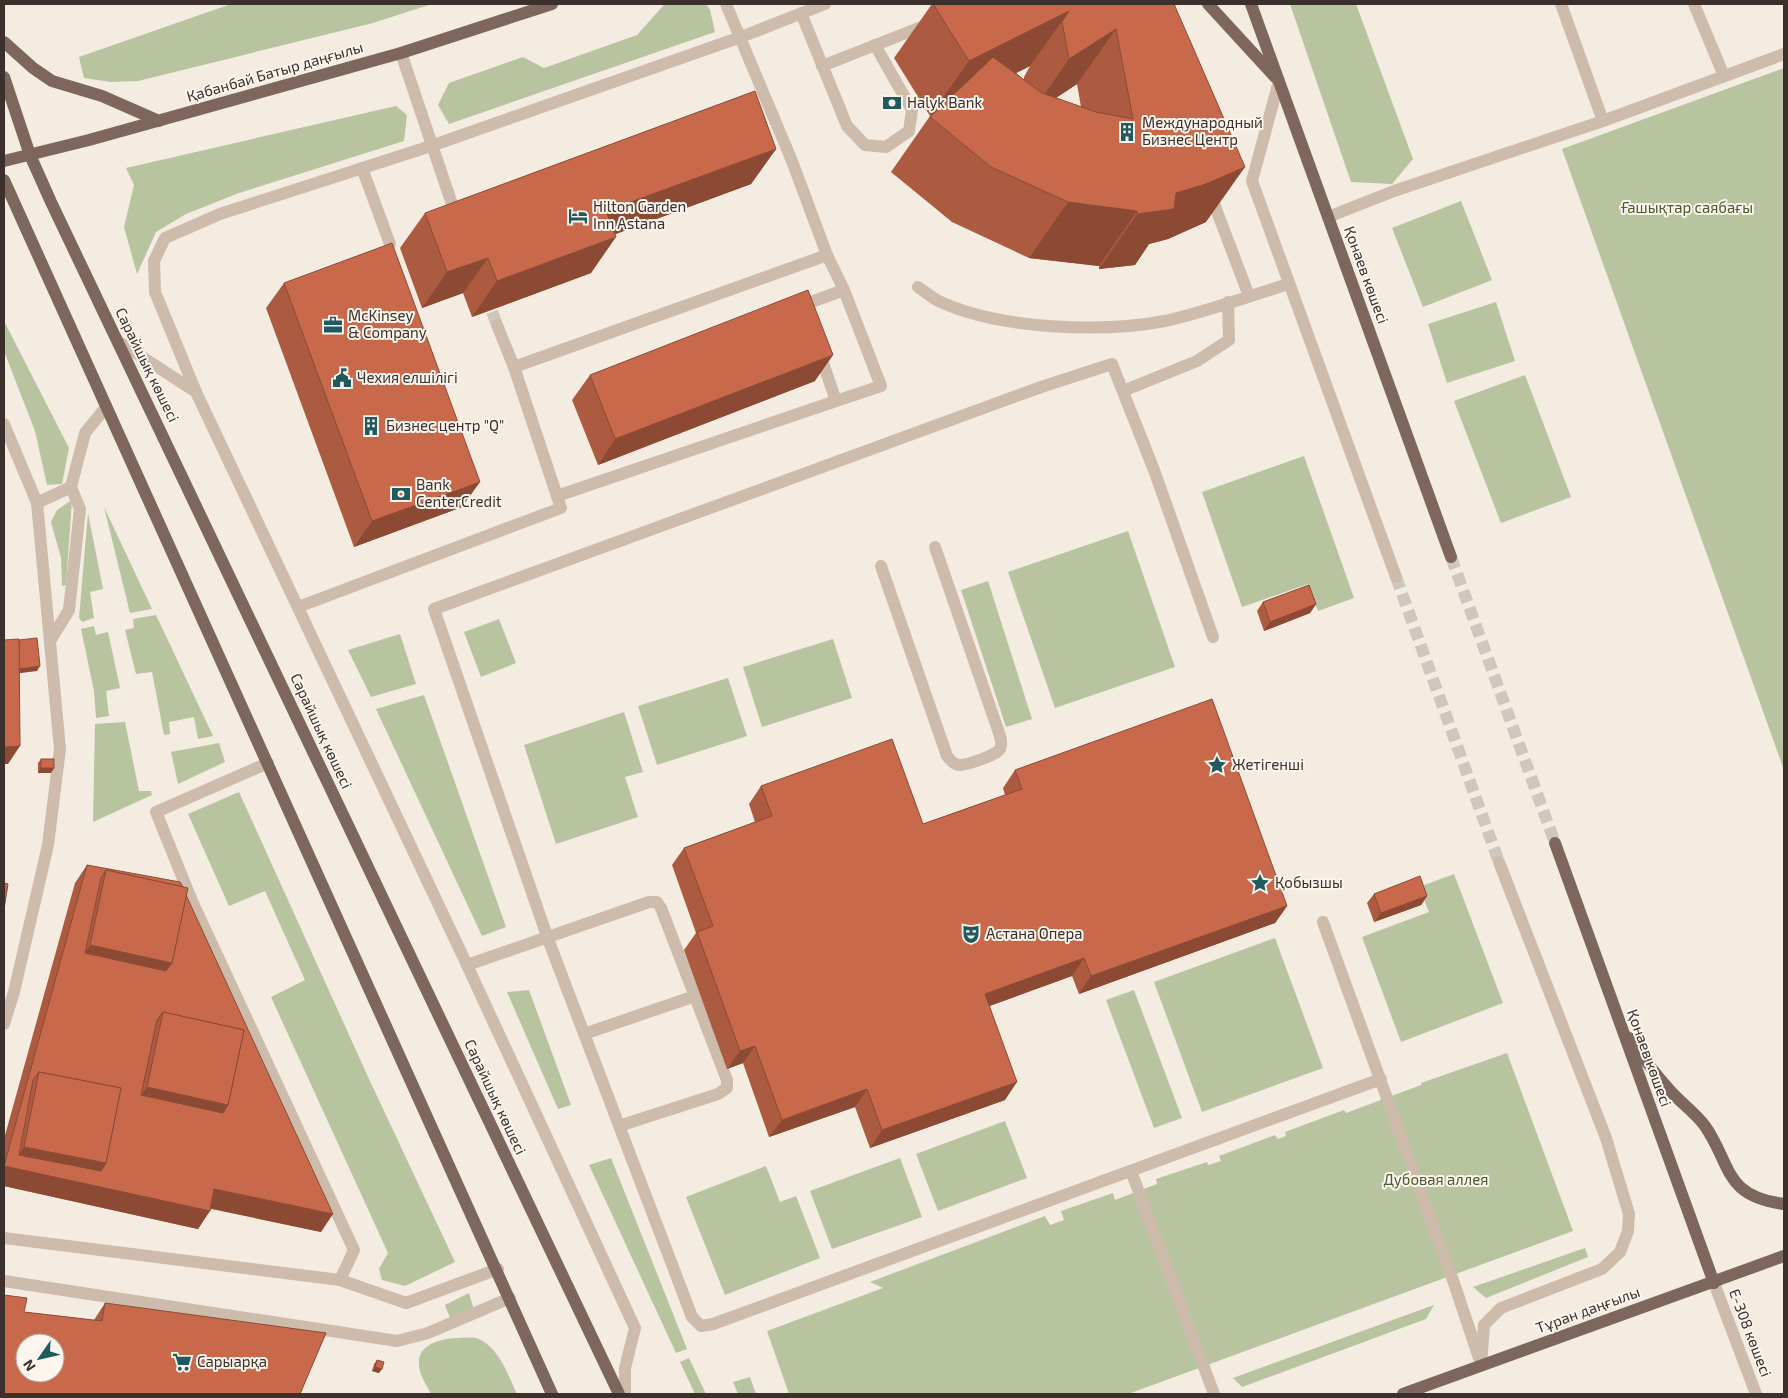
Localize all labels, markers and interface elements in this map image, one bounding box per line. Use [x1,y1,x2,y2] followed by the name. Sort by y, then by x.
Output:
[184,37,365,105] street label: Қабанбай Батыр даңғылы
[881,92,903,114] bank icon: Halyk Bank
[907,93,982,111] place label: Halyk Bank
[1142,113,1263,148] place label: Международный Бизнес Центр
[1116,121,1138,143] building icon: Международный Бизнес Центр
[593,197,686,232] place label: Hilton Garden Inn Astana
[1621,198,1753,216] park label: Ғашықтар саябағы
[567,205,589,227] hotel icon: Hilton Garden Inn Astana
[1341,223,1393,326] street label: Қонаев көшесі
[112,304,183,425] street label: Сарайшық көшесі
[348,306,427,341] place label: McKinsey & Company
[322,314,344,336] office icon: McKinsey & Company
[331,367,353,389] public building icon: Чехия елшілігі
[357,368,458,386] place label: Чехия елшілігі
[360,415,382,437] building icon: Бизнес центр "Q"
[386,416,504,435] place label: Бизнес центр "Q"
[416,475,502,510] place label: Bank CenterCredit
[390,483,412,505] bank icon: Bank CenterCredit
[287,670,356,791] street label: Сарайшық көшесі
[1206,754,1228,776] place icon: Жетігенші
[1232,755,1304,773] place label: Жетігенші
[1249,872,1271,894] place icon: Қобызшы
[1275,873,1343,891] place label: Қобызшы
[960,923,982,945] theatre icon: Астана Опера
[986,924,1082,942] place label: Астана Опера
[1624,1006,1676,1109] street label: Қонаев көшесі
[461,1036,530,1157] street label: Сарайшық көшесі
[1384,1170,1488,1189] park label: Дубовая аллея
[1533,1282,1642,1336] street label: Тұран даңғылы
[1726,1286,1776,1379] street label: Е-308 көшесі
[15,1333,65,1383] north arrow
[171,1351,193,1373] supermarket icon: Сарыарқа
[197,1352,267,1370] place label: Сарыарқа
[19,1357,39,1374] text: N

